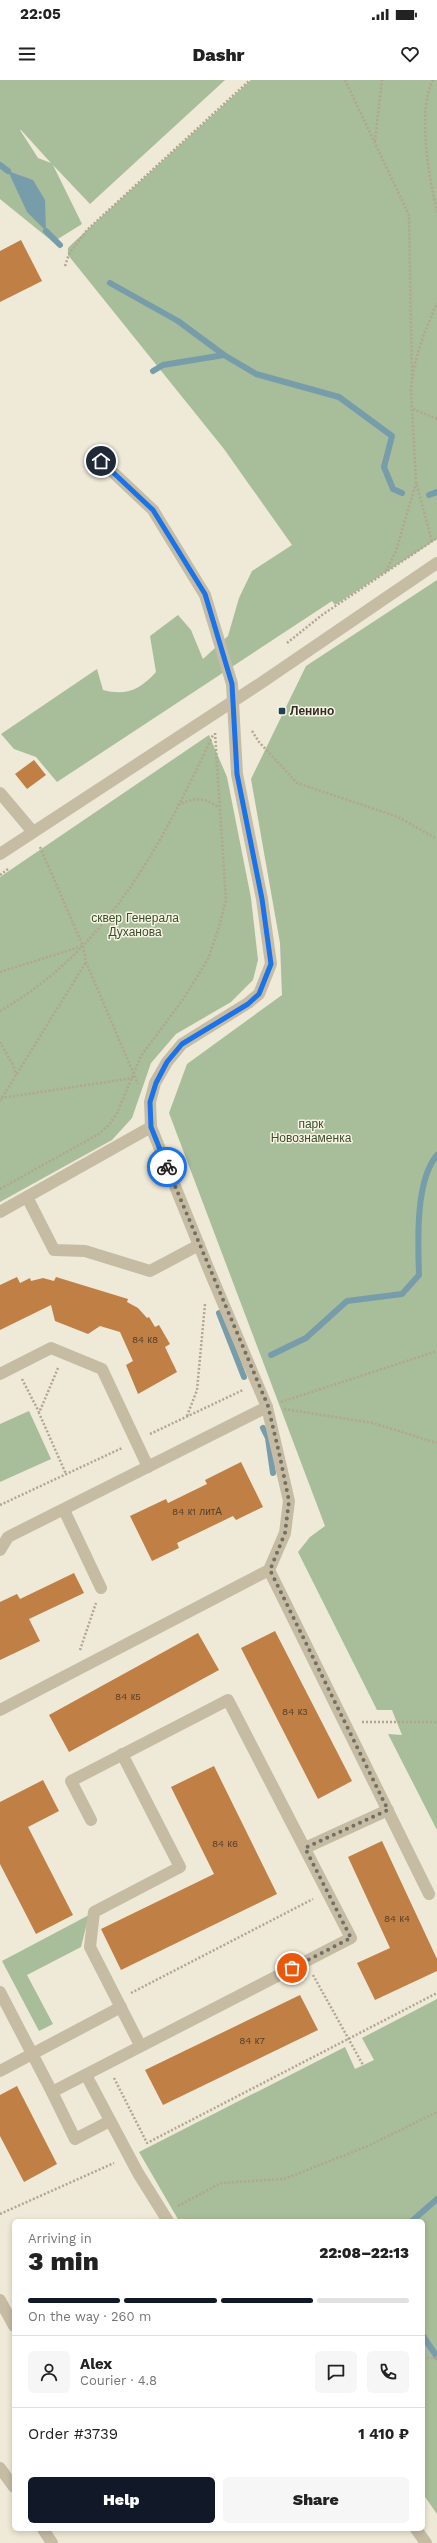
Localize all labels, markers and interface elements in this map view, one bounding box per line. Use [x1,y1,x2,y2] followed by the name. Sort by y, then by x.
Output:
[20,5,61,23] text: 22:05
[16,43,38,65] icon: menu
[399,43,421,65] icon: heart
[193,44,244,65] text: Dashr
[84,444,118,478] pin
[90,450,112,472] icon: home
[290,704,334,718] place label: Ленино
[277,706,287,716] marker: Ленино
[91,911,179,939] park label: сквер Генерала Духанова
[271,1117,352,1145] park label: парк Новознаменка
[147,1147,187,1187] courier
[156,1156,178,1178] icon: bike
[132,1334,158,1345] house number: 84 к8
[172,1506,222,1517] house number: 84 к1 литА
[115,1691,141,1702] house number: 84 к5
[282,1706,308,1717] house number: 84 к3
[212,1838,238,1849] house number: 84 к6
[384,1913,410,1924] house number: 84 к4
[275,1951,309,1985] pin
[281,1957,303,1979] icon: bag
[239,2035,265,2046] house number: 84 к7
[28,2231,92,2246] text: Arriving in
[319,2244,409,2262] text: 22:08–22:13
[28,2246,99,2276] text: 3 min
[28,2309,151,2324] text: On the way · 260 m
[28,2351,70,2393] button: person
[315,2351,357,2393] button: chat
[367,2351,409,2393] button: phone
[80,2355,112,2373] text: Alex
[80,2373,157,2388] text: Courier · 4.8
[28,2425,118,2443] text: Order #3739
[358,2425,409,2443] text: 1 410 ₽
[28,2477,215,2523] button: Help
[223,2477,409,2523] button: Share

